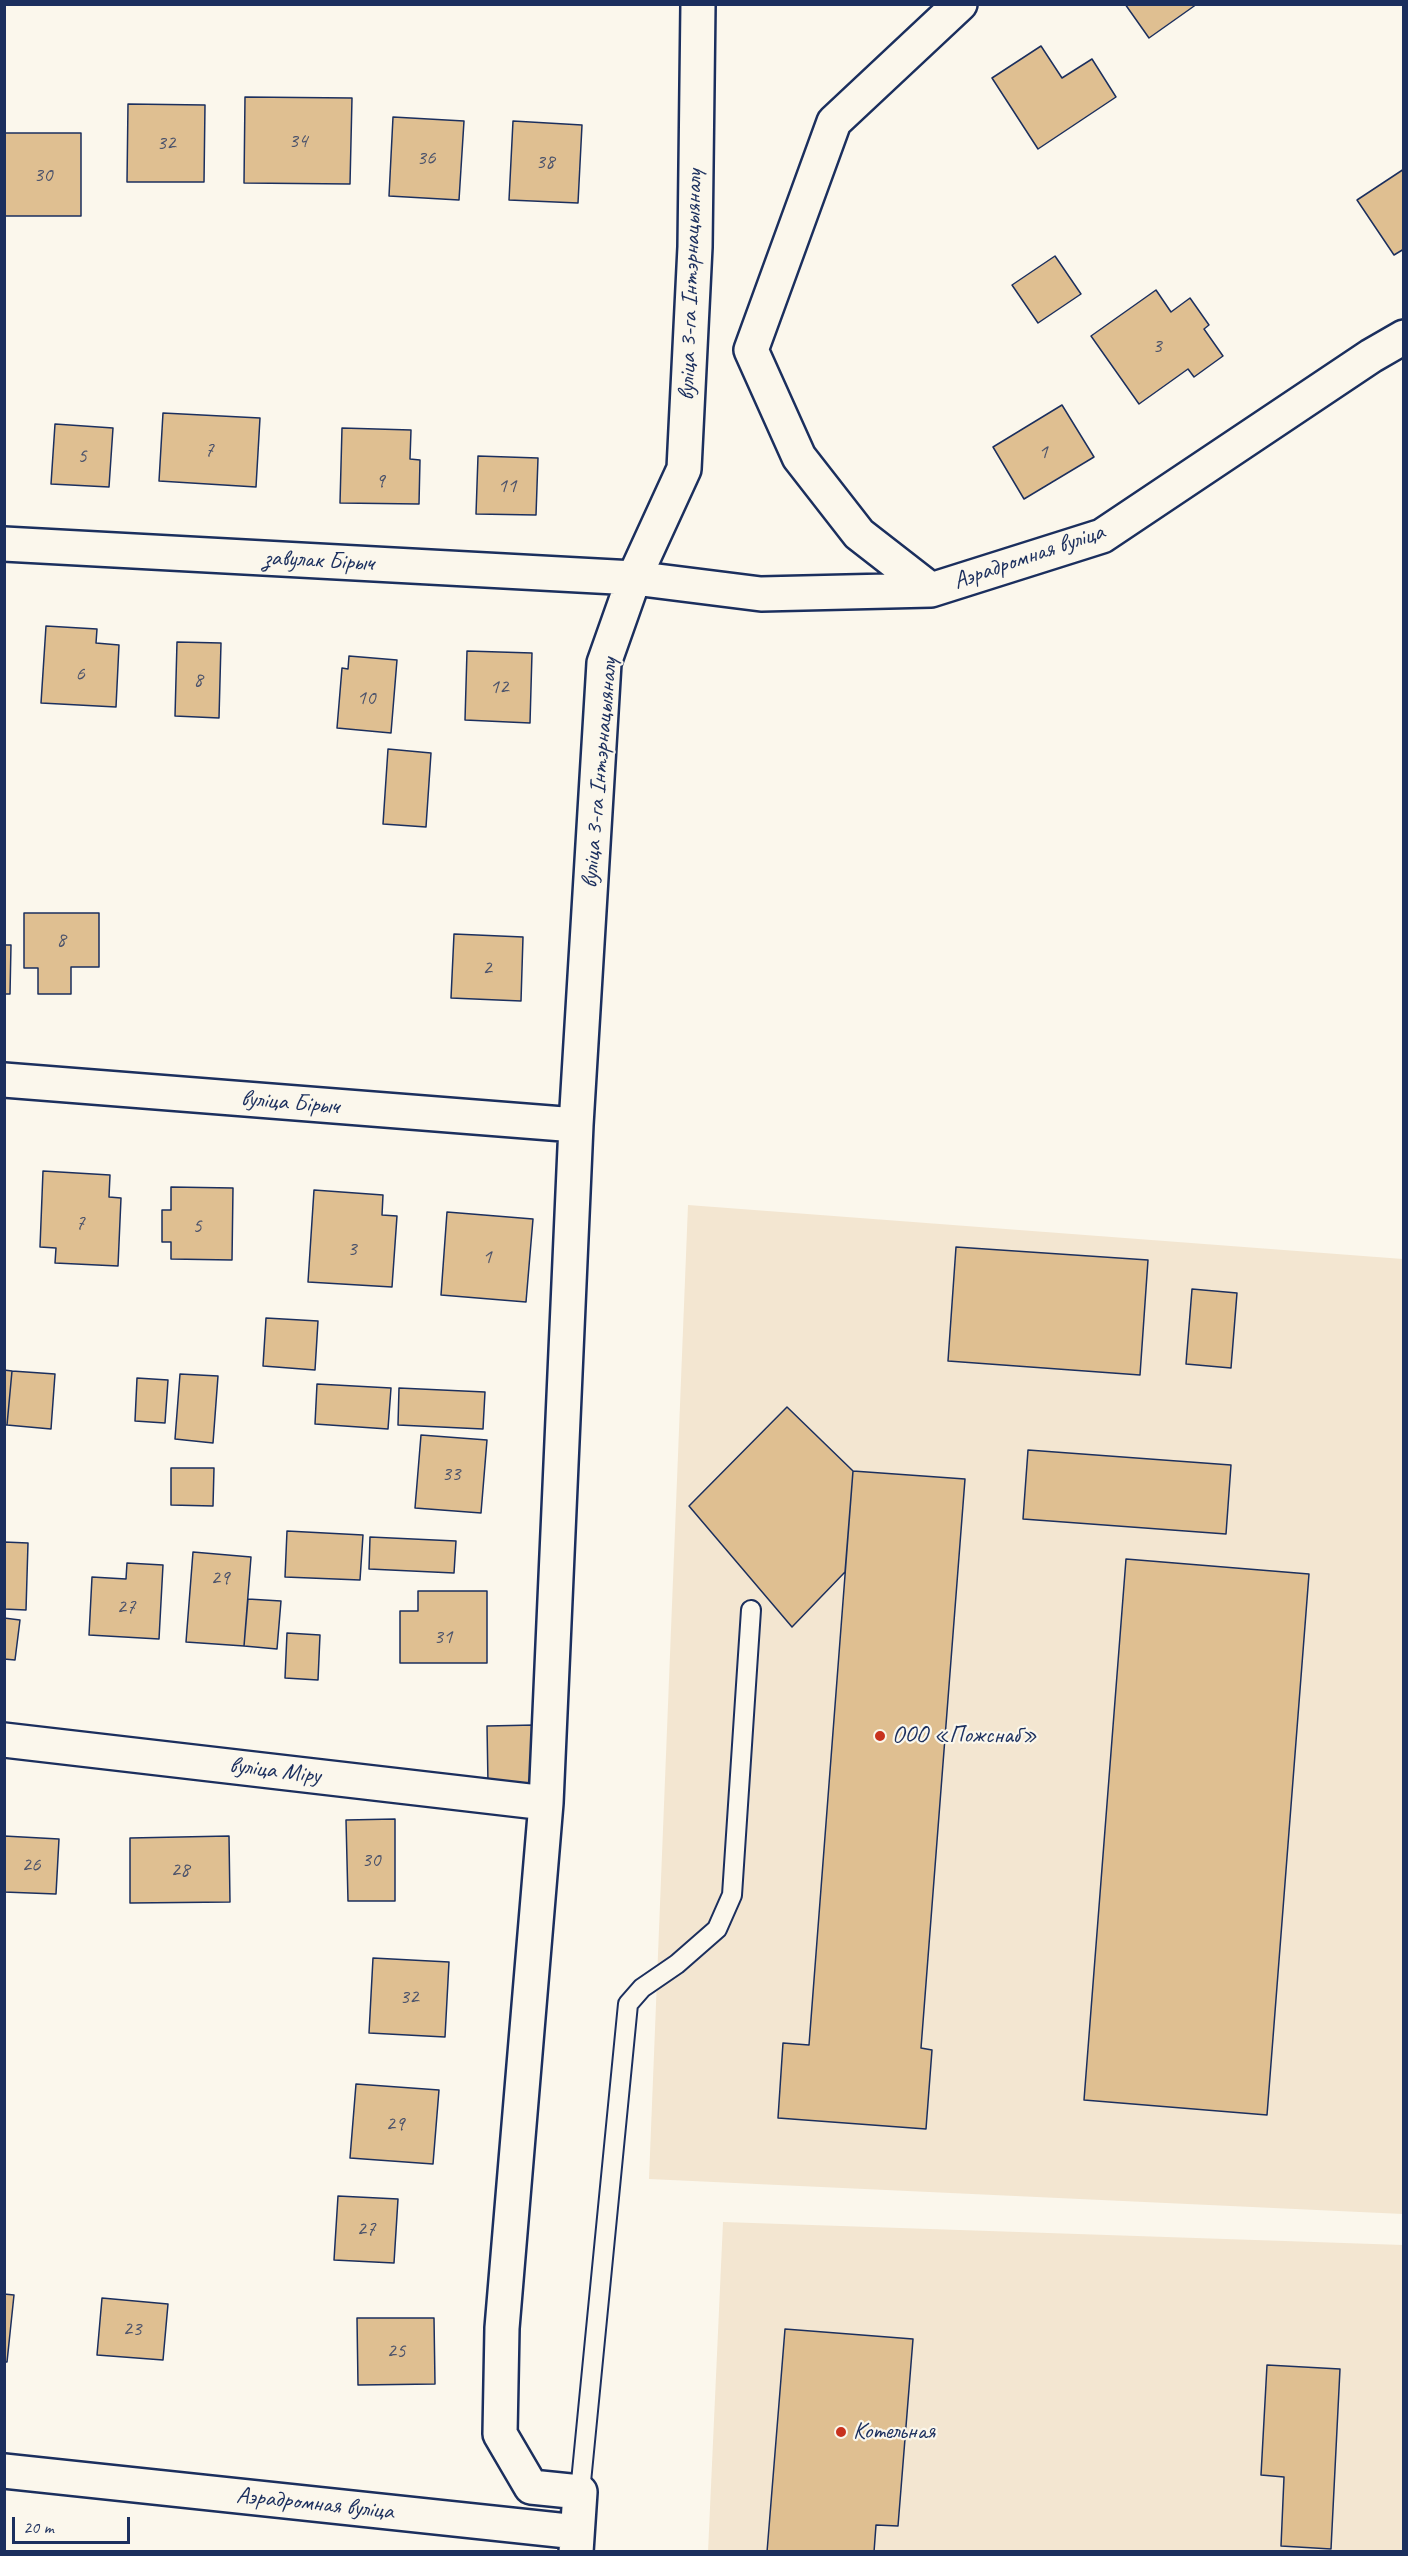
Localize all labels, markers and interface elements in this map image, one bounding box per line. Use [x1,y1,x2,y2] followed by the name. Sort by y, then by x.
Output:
[289,128,307,154] house number: 34
[157,130,175,156] house number: 32
[417,145,435,171] house number: 36
[536,149,554,175] house number: 38
[34,162,52,188] house number: 30
[673,169,709,401] street label: вуліца 3-га Інтэрнацыяналу
[1152,333,1162,359] house number: 3
[204,437,214,463] house number: 7
[1038,439,1048,465] house number: 1
[77,443,87,469] house number: 5
[375,468,385,494] house number: 9
[498,473,516,499] house number: 11
[950,518,1108,596] street label: Аэрадромная вуліца
[263,544,375,578] street label: завулак Бірыч
[576,657,624,889] street label: вуліца 3-га Інтэрнацыяналу
[75,661,85,687] house number: 6
[193,667,203,693] house number: 8
[490,674,508,700] house number: 12
[357,685,375,711] house number: 10
[56,927,66,953] house number: 8
[482,955,492,981] house number: 2
[240,1084,340,1122] street label: вуліца Бірыч
[75,1210,85,1236] house number: 7
[192,1213,202,1239] house number: 5
[347,1236,357,1262] house number: 3
[482,1244,492,1270] house number: 1
[442,1461,460,1487] house number: 33
[211,1565,229,1591] house number: 29
[117,1594,135,1620] house number: 27
[434,1624,452,1650] house number: 31
[892,1722,1037,1750] place label: ООО «Пожснаб»
[873,1729,887,1743] marker: ООО «Пожснаб»
[228,1751,322,1791] street label: вуліца Міру
[362,1847,380,1873] house number: 30
[22,1852,40,1878] house number: 26
[171,1857,189,1883] house number: 28
[400,1984,418,2010] house number: 32
[386,2111,404,2137] house number: 29
[357,2216,375,2242] house number: 27
[123,2316,141,2342] house number: 23
[387,2338,405,2364] house number: 25
[853,2418,935,2446] place label: Котельная
[834,2425,848,2439] marker: Котельная
[235,2481,395,2527] street label: Аэрадромная вуліца
[15,2505,134,2543] scale bar
[23,2516,54,2538] text: 20 m

